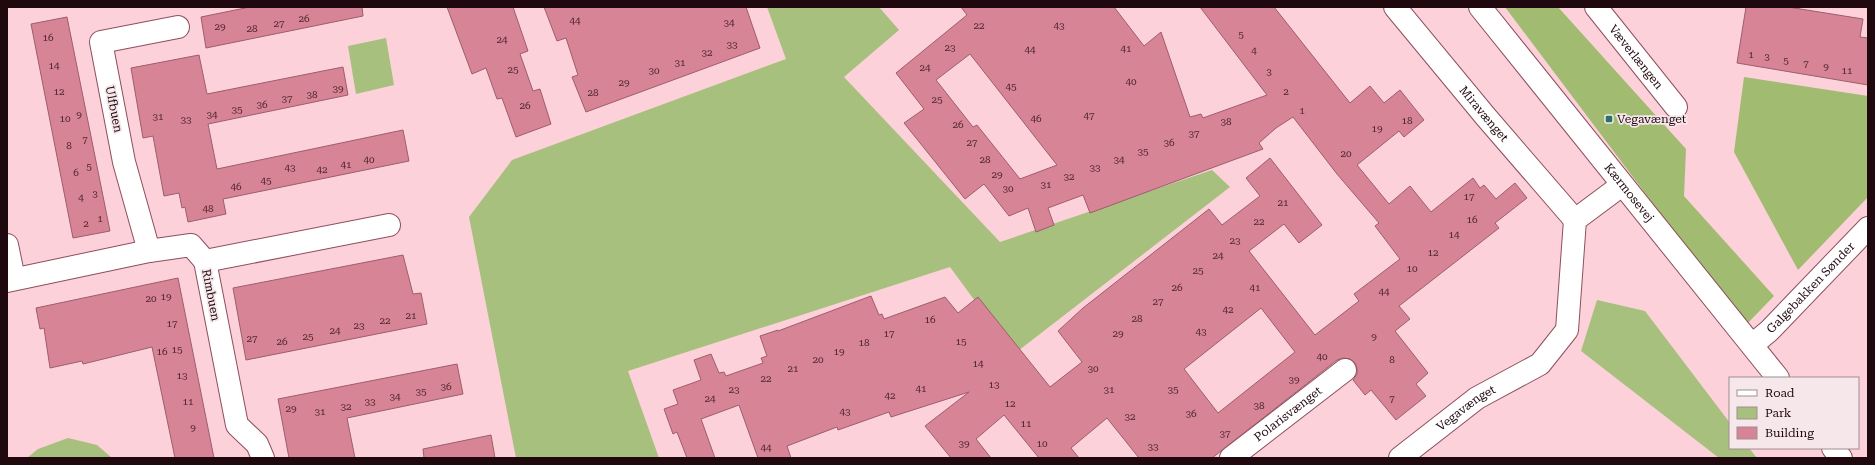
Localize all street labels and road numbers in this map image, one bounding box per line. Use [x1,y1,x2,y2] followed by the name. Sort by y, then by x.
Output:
[1606,22,1666,92] street label: Væverlængen
[1456,83,1512,145] street label: Miravænget
[103,84,125,134] street label: Ulfbuen
[1601,161,1657,225] street label: Kærmosevej
[1764,239,1858,336] street label: Galgebakken Sønder
[199,268,223,322] street label: Rimbuen
[1434,382,1498,434] street label: Vegavænget
[1251,383,1325,444] street label: Polarisvænget

